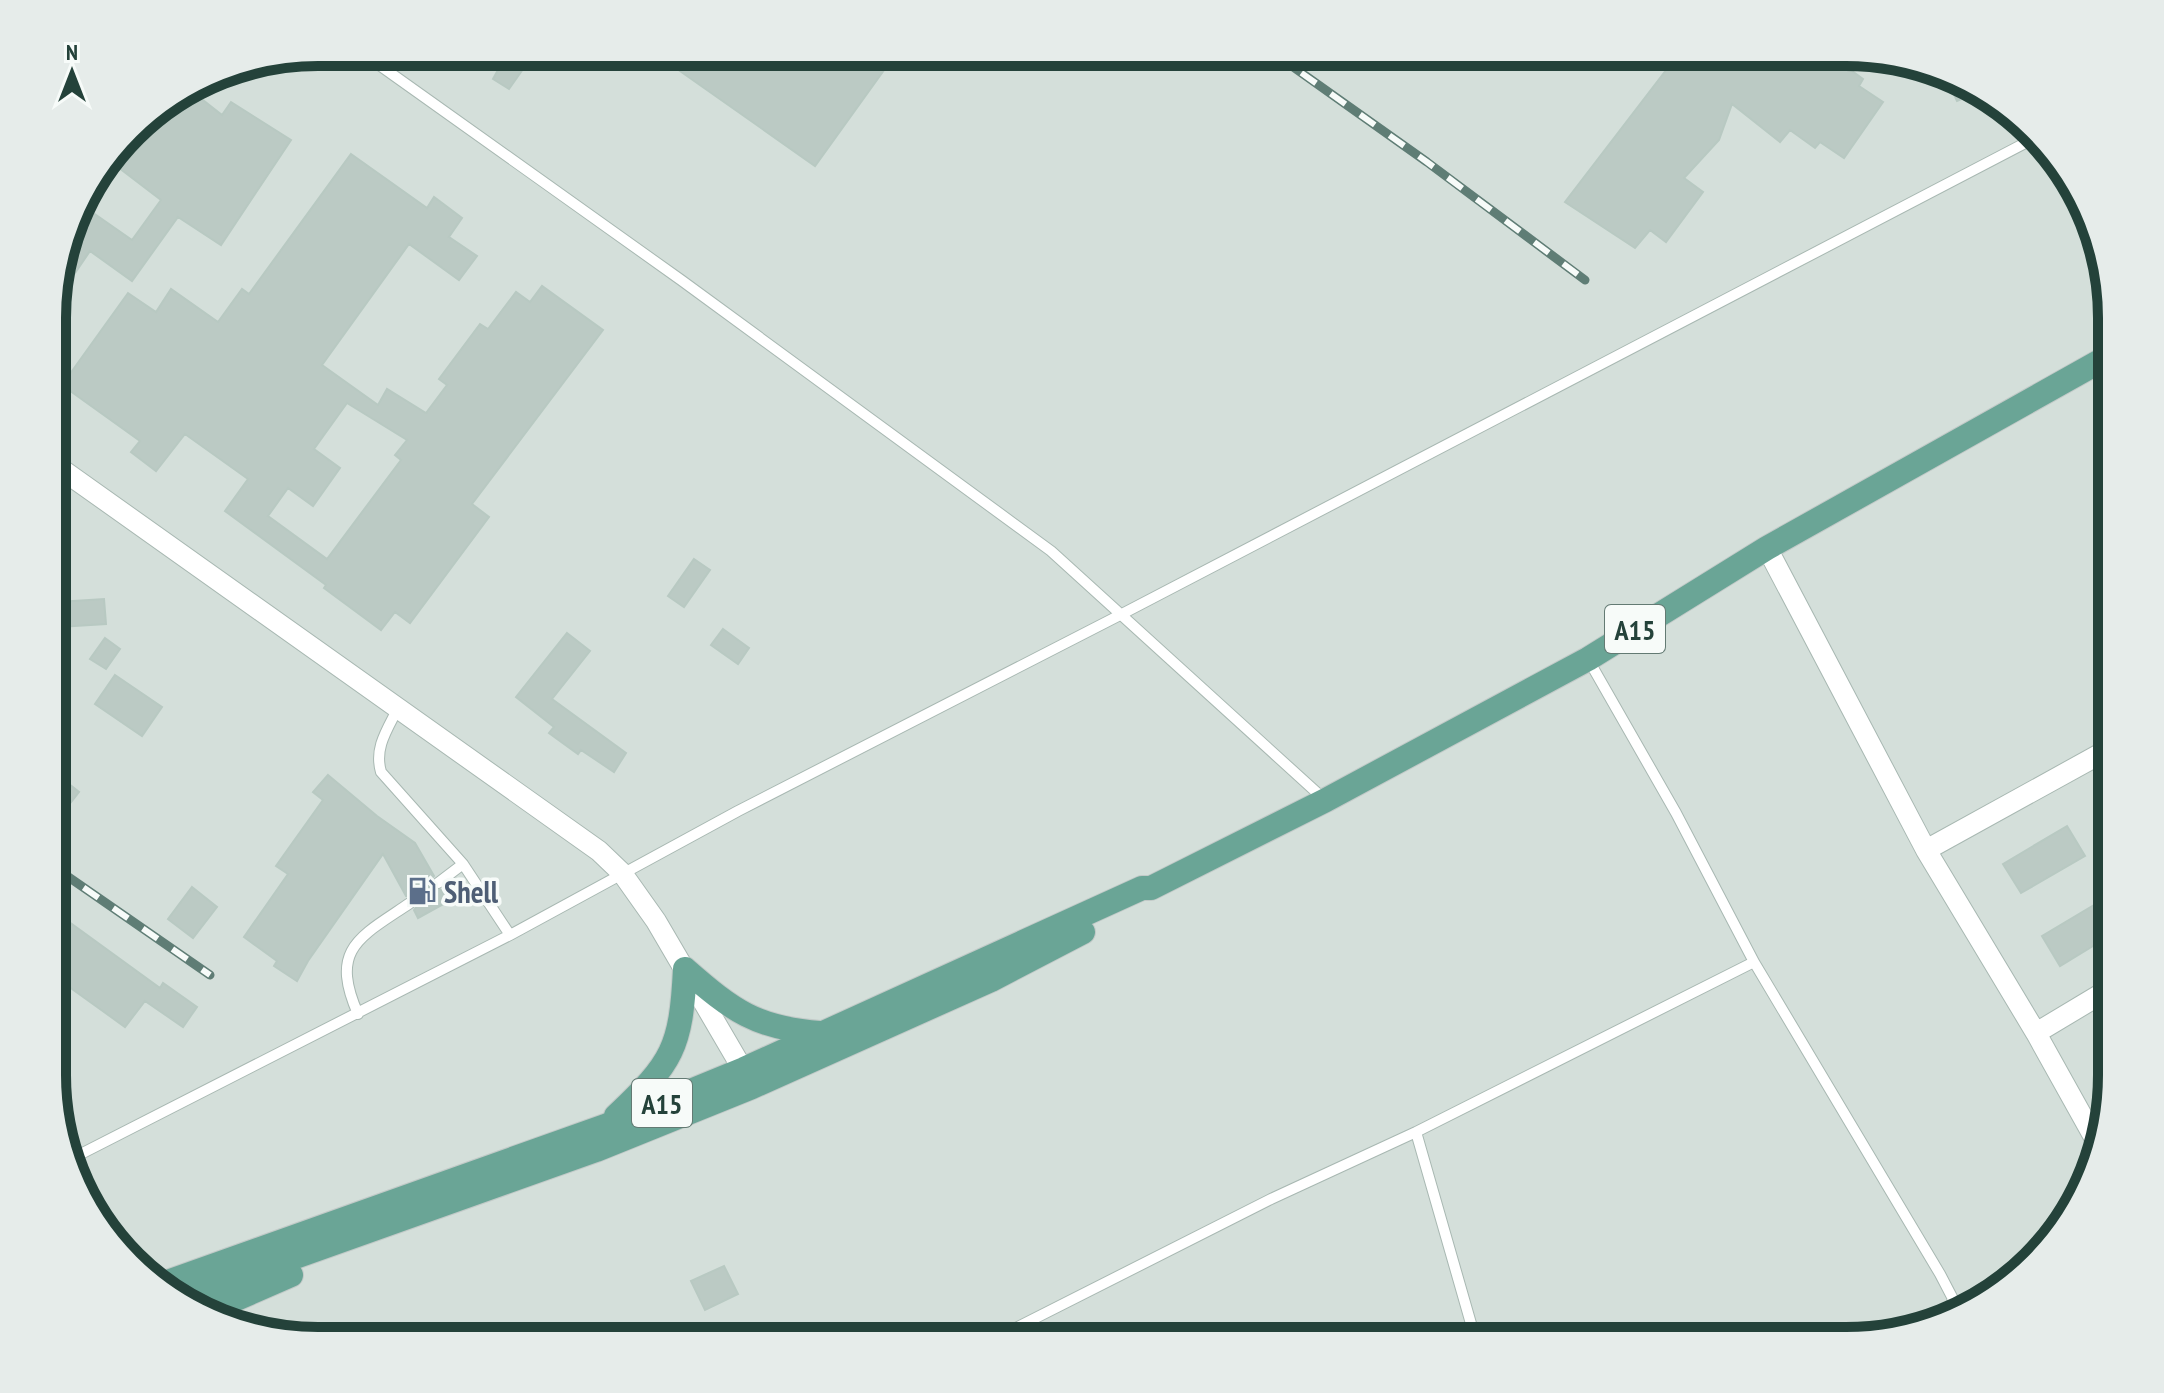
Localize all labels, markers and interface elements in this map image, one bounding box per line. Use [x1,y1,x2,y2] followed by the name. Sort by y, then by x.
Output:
[32,32,112,112] north arrow
[66,38,78,66] text: N
[1605,605,1665,653] road number: A15
[444,872,499,911] place label: Shell
[407,876,437,906] fuel station icon: Shell
[632,1079,692,1127] road number: A15

